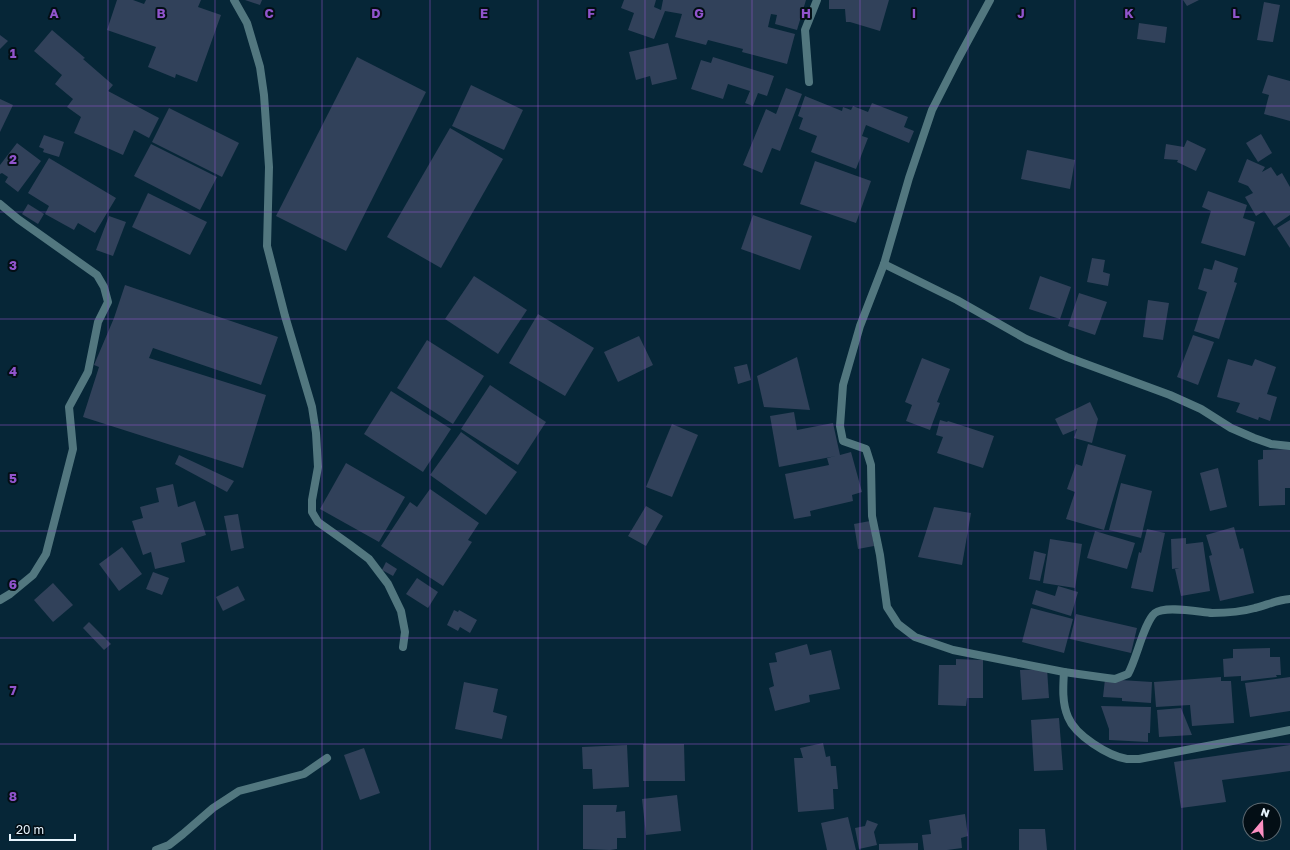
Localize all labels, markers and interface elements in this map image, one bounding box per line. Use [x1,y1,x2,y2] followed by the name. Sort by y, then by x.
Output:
[49,5,59,21] text: A
[156,5,166,21] text: B
[264,5,274,21] text: C
[371,5,381,21] text: D
[480,5,488,21] text: E
[587,5,595,21] text: F
[694,5,704,21] text: G
[801,5,811,21] text: H
[912,5,916,21] text: I
[1017,5,1025,21] text: J
[1124,5,1134,21] text: K
[1232,5,1240,21] text: L
[10,45,17,61] text: 1
[9,151,17,167] text: 2
[9,257,17,273] text: 3
[9,363,17,379] text: 4
[9,470,17,486] text: 5
[9,576,17,592] text: 6
[9,682,17,698] text: 7
[9,788,17,804] text: 8
[1242,802,1282,842] north arrow
[1259,805,1271,820] text: N
[10,816,75,842] scale bar
[16,822,44,837] text: 20 m

